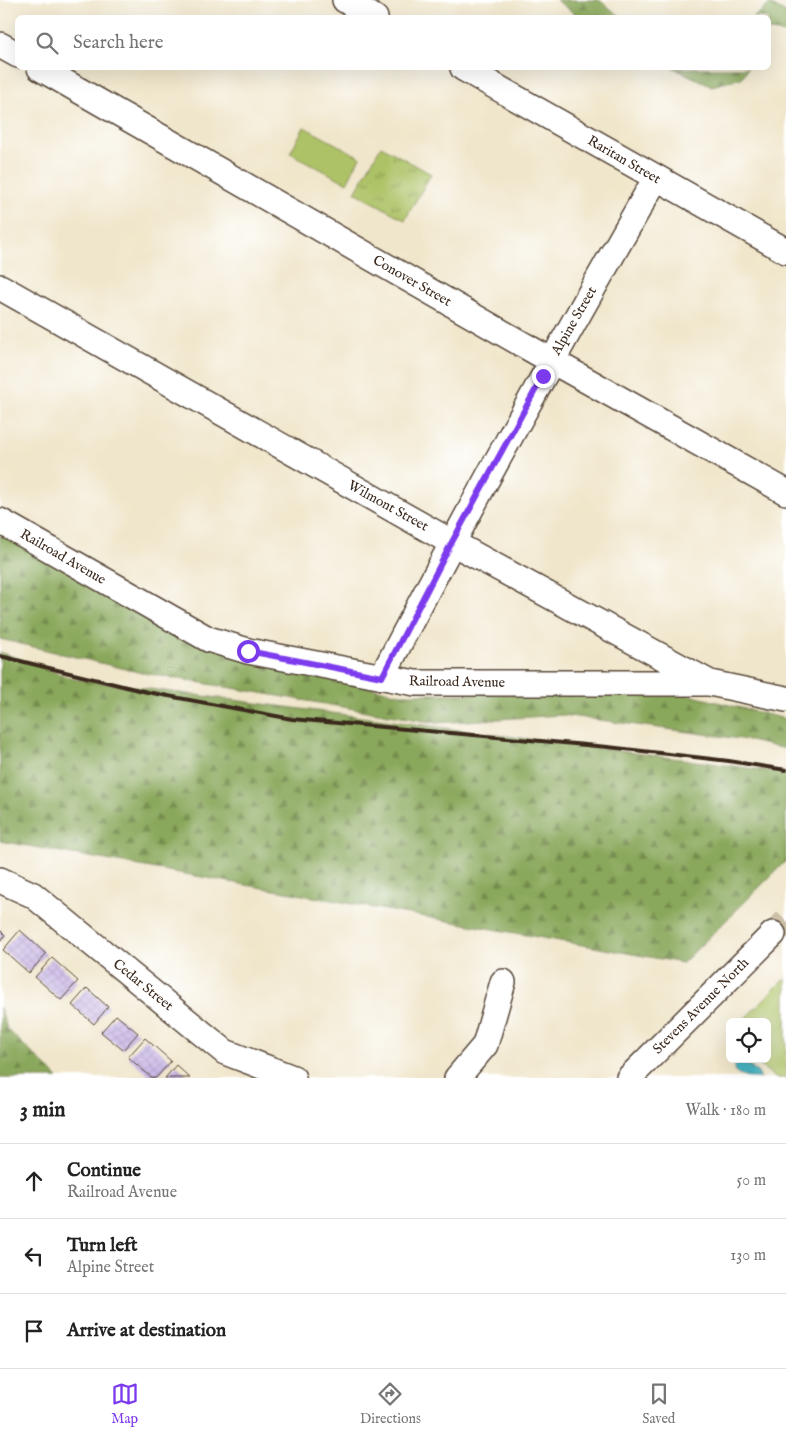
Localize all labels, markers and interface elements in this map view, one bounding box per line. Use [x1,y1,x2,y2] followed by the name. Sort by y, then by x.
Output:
[15,15,771,70] search box
[33,29,61,57] icon: search
[73,31,164,55] text: Search here
[584,132,664,188] street label: Raritan Street
[369,251,455,311] street label: Conover Street
[547,283,601,359] street label: Alpine Street
[532,365,555,388] route end
[345,476,432,536] street label: Wilmont Street
[17,525,110,589] street label: Railroad Avenue
[237,640,260,663] route start
[409,672,506,692] street label: Railroad Avenue
[649,954,753,1058] street label: Stevens Avenue North
[109,955,177,1015] street label: Cedar Street
[726,1018,771,1063] map controls
[726,1018,771,1063] button: locate
[20,1097,65,1124] text: 3 min
[685,1101,766,1121] text: Walk · 180 m
[67,1159,141,1183] text: Continue
[20,1167,48,1195] icon: ahead
[737,1171,766,1191] text: 50 m
[67,1183,177,1203] text: Railroad Avenue
[67,1234,138,1258] text: Turn left
[20,1242,48,1270] icon: left
[730,1246,766,1266] text: 130 m
[67,1258,154,1278] text: Alpine Street
[20,1317,48,1345] icon: arrive
[67,1319,226,1343] text: Arrive at destination
[111,1380,139,1428] tab: Map
[360,1380,421,1428] tab: Directions
[642,1380,675,1428] tab: Saved

